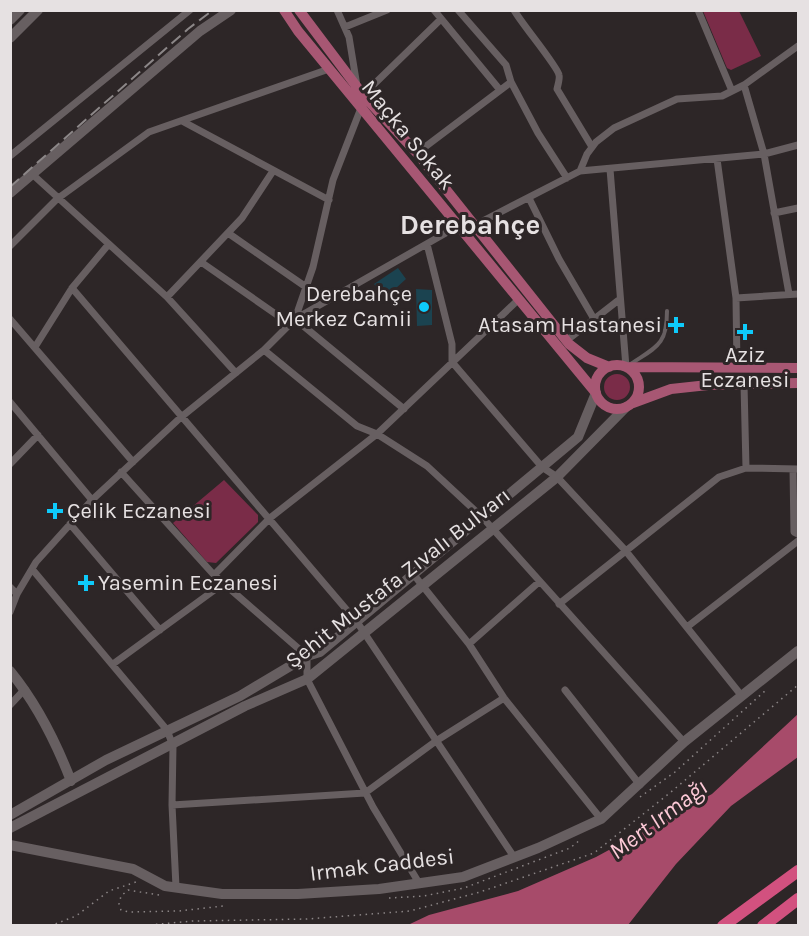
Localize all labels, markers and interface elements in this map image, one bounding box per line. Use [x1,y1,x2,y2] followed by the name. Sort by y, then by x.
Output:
[356,75,460,195] street label: Maçka Sokak
[400,208,540,241] district label: Derebahçe
[275,281,412,332] place label: Derebahçe Merkez Camii
[417,300,431,314] marker: Derebahçe Merkez Camii
[478,312,662,338] place label: Atasam Hastanesi
[667,316,685,334] marker: Atasam Hastanesi
[738,325,752,339] marker: Aziz Eczanesi
[701,342,789,393] place label: Aziz Eczanesi
[280,482,516,674] street label: Şehit Mustafa Zıvalı Bulvarı
[67,498,211,524] place label: Çelik Eczanesi
[48,504,62,518] marker: Çelik Eczanesi
[98,570,278,596] place label: Yasemin Eczanesi
[79,576,93,590] marker: Yasemin Eczanesi
[603,773,713,865] water label: Mert Irmağı
[308,843,456,887] street label: Irmak Caddesi

